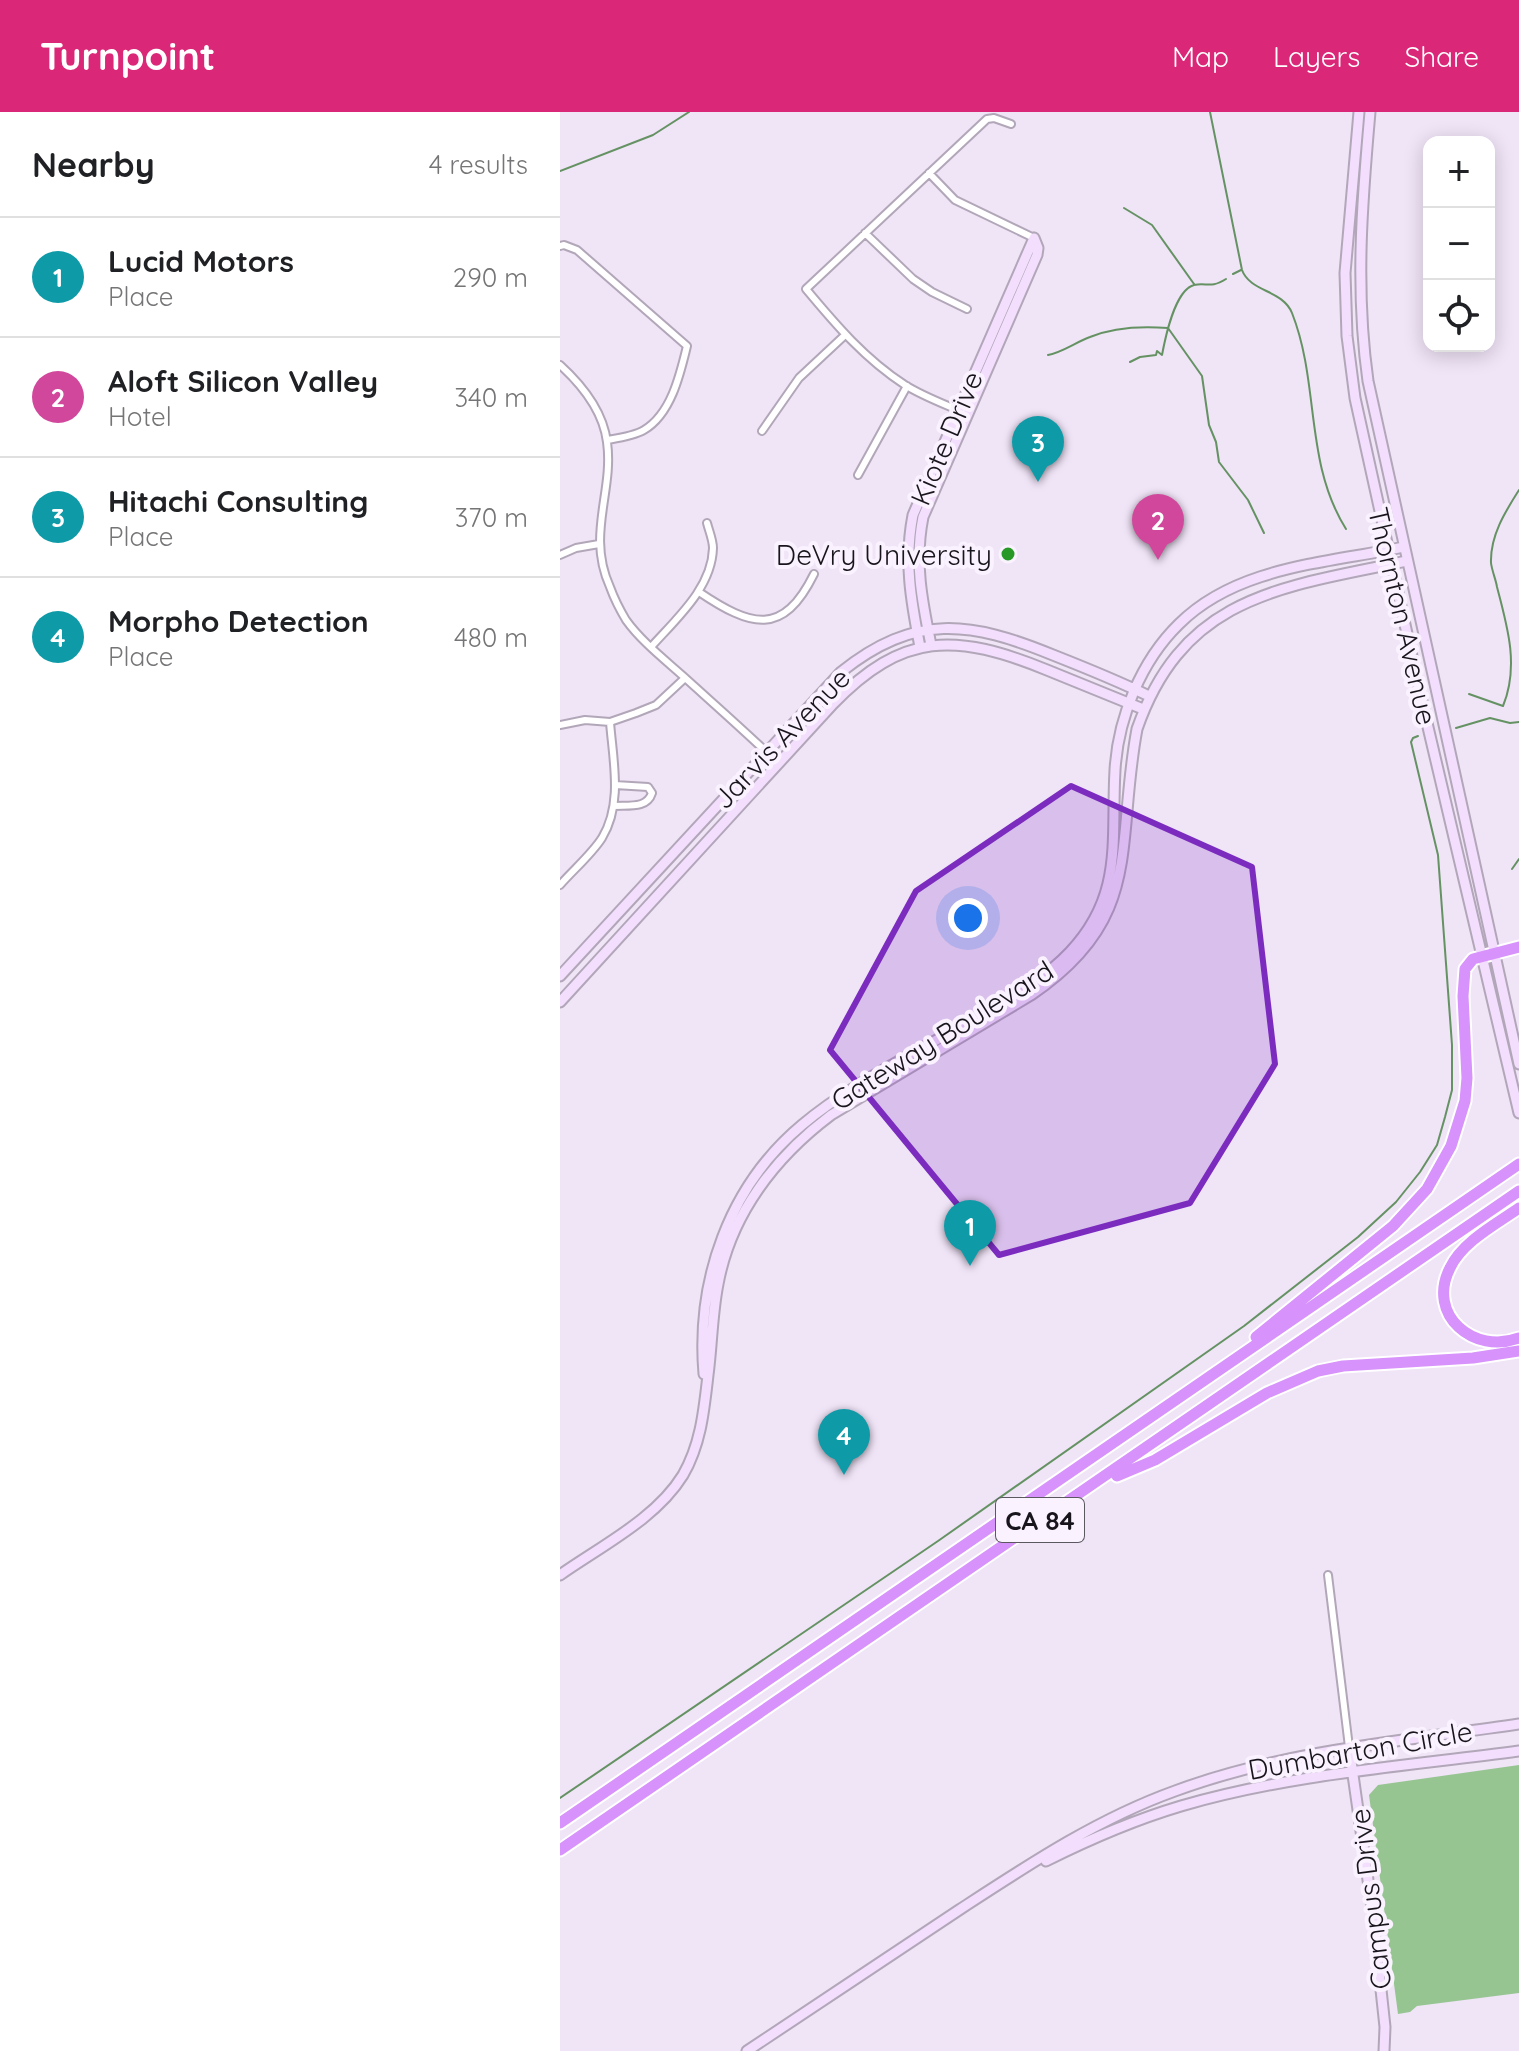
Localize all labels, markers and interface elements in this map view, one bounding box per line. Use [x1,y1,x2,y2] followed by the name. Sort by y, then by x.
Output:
[40,32,215,80] text: Turnpoint
[1172,39,1229,74] text: Map
[1273,39,1360,74] text: Layers
[1404,39,1479,74] text: Share
[1423,136,1495,352] map controls
[1423,136,1495,208] button: +
[32,143,155,186] text: Nearby
[429,148,528,181] text: 4 results
[1423,208,1495,280] button: −
[108,242,294,280] text: Lucid Motors
[53,261,63,294] text: 1
[453,261,528,294] text: 290 m
[108,280,173,313] text: Place
[1423,280,1495,352] button: locate
[108,362,378,400] text: Aloft Silicon Valley
[902,366,990,510] street label: Kiote Drive
[51,381,65,414] text: 2
[454,381,528,414] text: 340 m
[108,400,172,433] text: Hotel
[1012,416,1064,482] pin: 3
[108,482,368,520] text: Hitachi Consulting
[1132,494,1184,560] pin: 2
[51,501,65,534] text: 3
[455,501,528,534] text: 370 m
[1361,504,1445,728] street label: Thornton Avenue
[108,520,173,553] text: Place
[776,537,992,572] place label: DeVry University
[999,545,1017,563] marker: DeVry University
[108,602,369,640] text: Morpho Detection
[50,621,66,654] text: 4
[454,621,528,654] text: 480 m
[108,640,173,673] text: Place
[705,660,857,816] street label: Jarvis Avenue
[948,898,988,938] your location
[824,952,1060,1118] street label: Gateway Boulevard
[944,1200,996,1266] pin: 1
[818,1409,870,1475] pin: 4
[996,1498,1084,1542] road number: CA 84
[1245,1713,1475,1787] street label: Dumbarton Circle
[1342,1807,1398,1991] street label: Campus Drive

